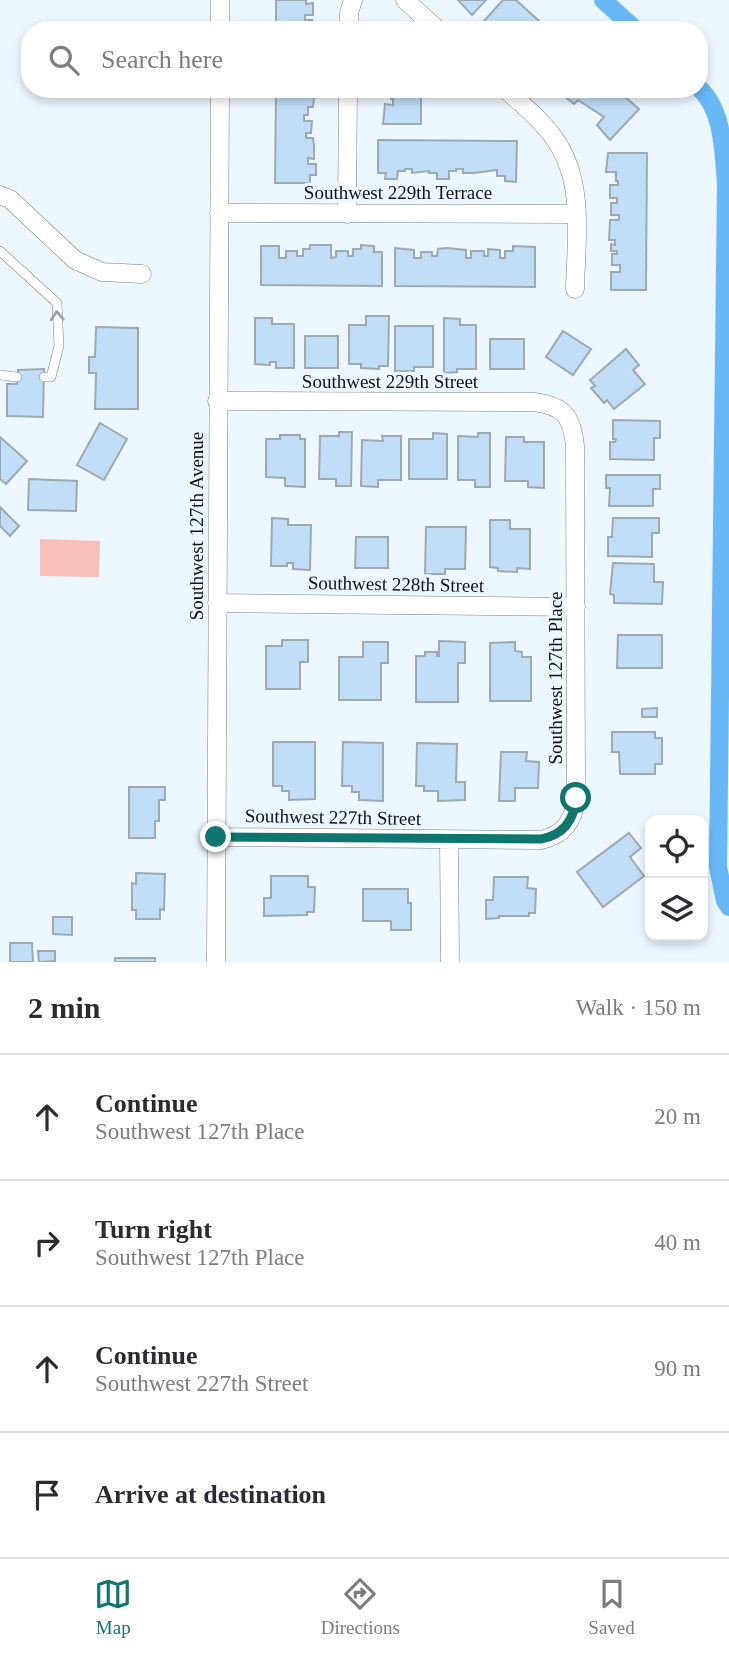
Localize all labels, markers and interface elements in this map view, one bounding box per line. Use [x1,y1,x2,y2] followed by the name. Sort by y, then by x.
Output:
[21,21,708,98] search box
[45,41,83,79] icon: search
[101,45,223,74] text: Search here
[304,182,492,203] street label: Southwest 229th Terrace
[50,311,65,322] one-way arrow
[302,371,479,392] street label: Southwest 229th Street
[186,432,207,620] street label: Southwest 127th Avenue
[308,572,485,596] street label: Southwest 228th Street
[545,591,566,765] street label: Southwest 127th Place
[560,782,591,813] route start
[245,805,422,829] street label: Southwest 227th Street
[645,815,708,941] map controls
[645,815,708,878] button: locate
[200,821,231,852] route end
[645,878,708,941] button: layers
[28,991,101,1024] text: 2 min
[576,995,701,1020] text: Walk · 150 m
[95,1089,198,1118] text: Continue
[28,1098,66,1136] icon: ahead
[654,1104,701,1129] text: 20 m
[95,1119,305,1144] text: Southwest 127th Place
[95,1215,212,1244] text: Turn right
[28,1224,66,1262] icon: right
[654,1230,701,1255] text: 40 m
[95,1245,305,1270] text: Southwest 127th Place
[95,1341,198,1370] text: Continue
[28,1350,66,1388] icon: ahead
[654,1356,701,1381] text: 90 m
[95,1371,308,1396] text: Southwest 227th Street
[28,1476,66,1514] icon: arrive
[95,1480,326,1509] text: Arrive at destination
[94,1575,132,1639] tab: Map
[321,1575,400,1639] tab: Directions
[588,1575,635,1639] tab: Saved

